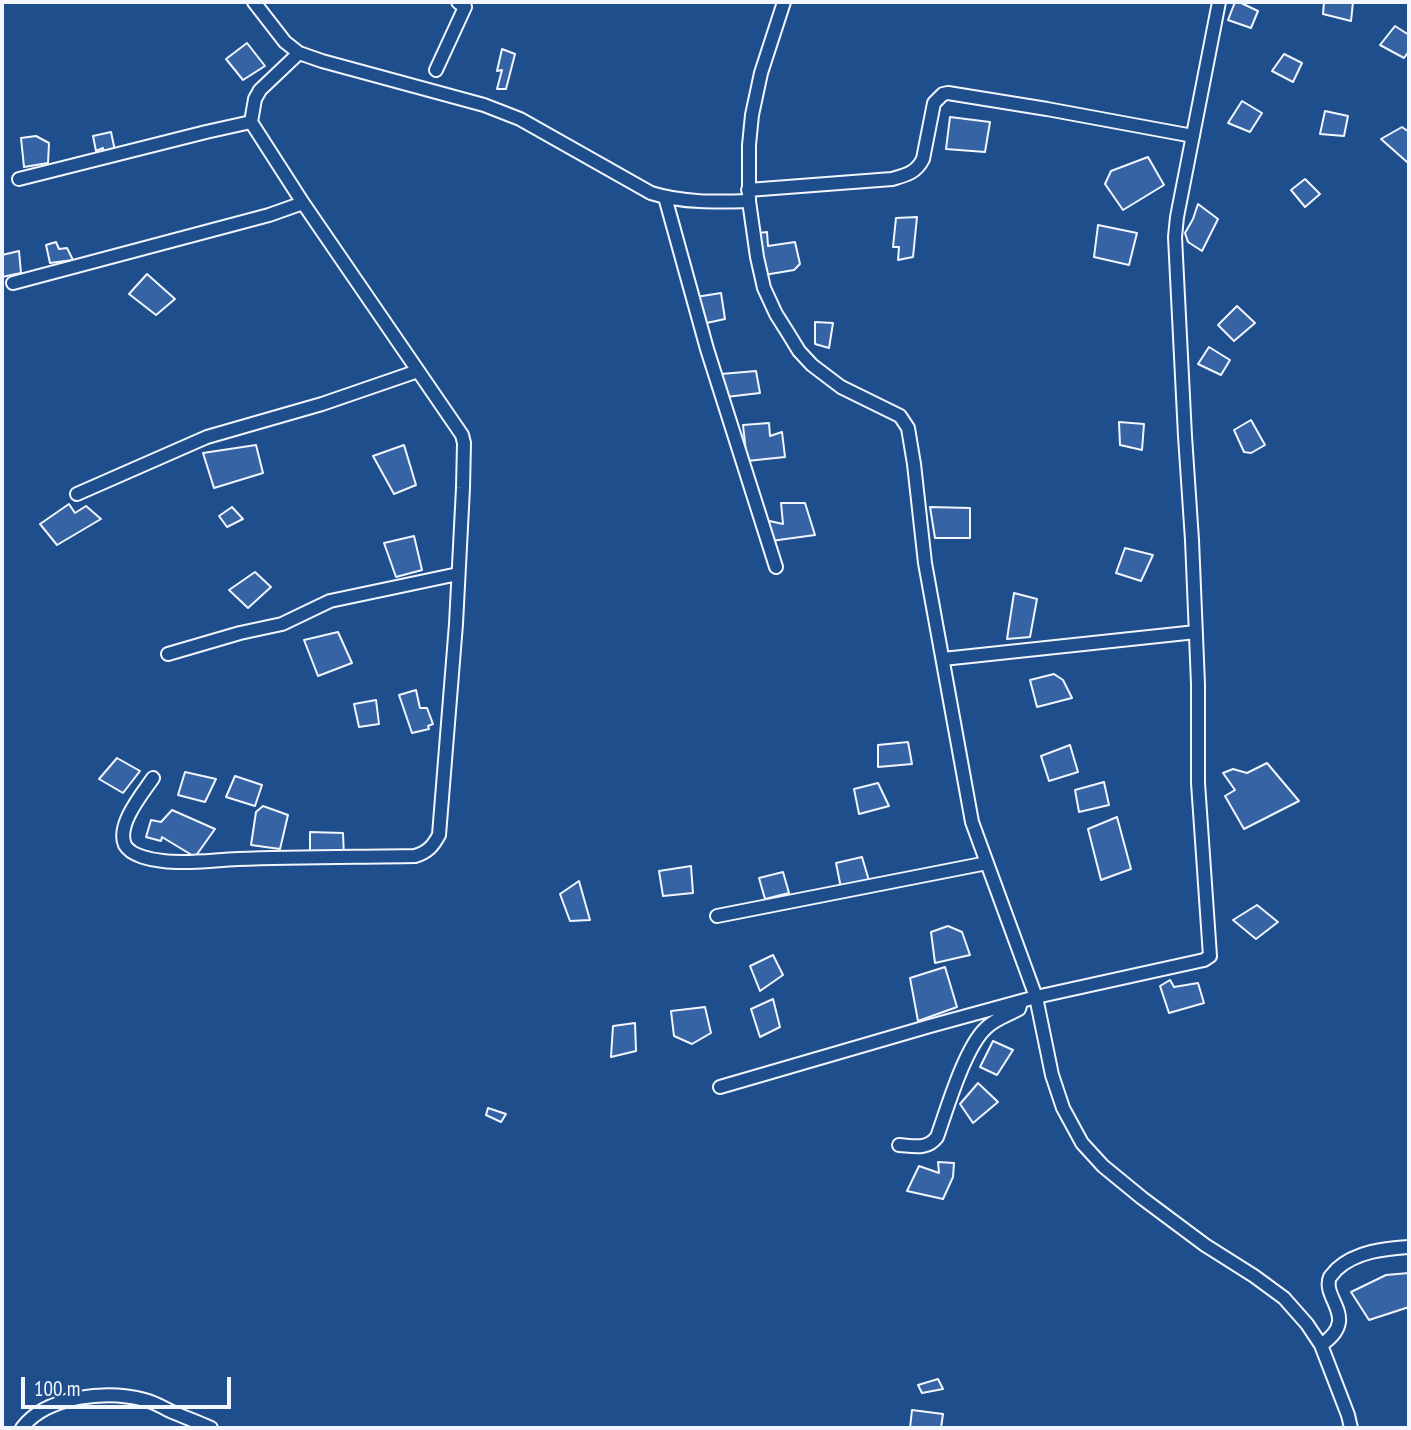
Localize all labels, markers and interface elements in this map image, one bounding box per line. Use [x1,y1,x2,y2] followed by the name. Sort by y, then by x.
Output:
[24,1364,234,1408] scale bar
[34,1375,80,1402] text: 100 m

